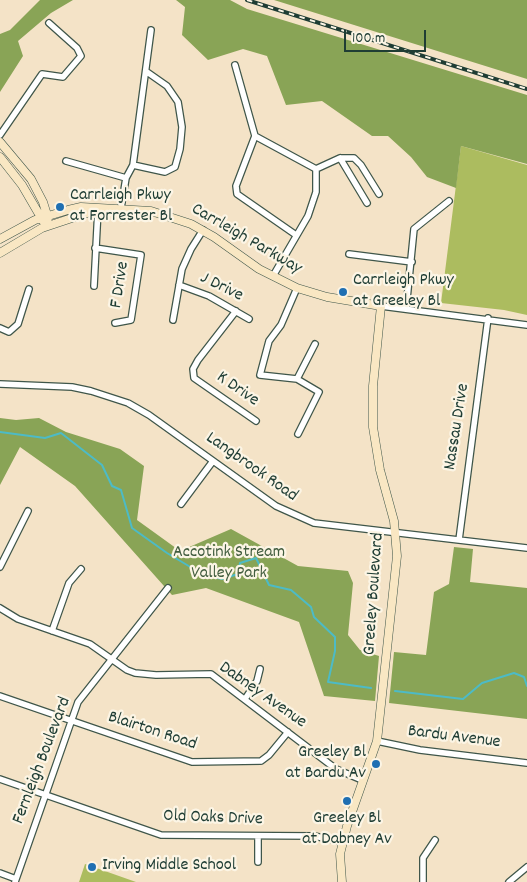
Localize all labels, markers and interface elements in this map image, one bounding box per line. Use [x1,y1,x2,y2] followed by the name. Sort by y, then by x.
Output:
[347,20,430,52] scale bar
[352,28,385,50] text: 100 m
[70,186,172,228] place label: Carrleigh Pkwy at Forrester Bl
[187,200,305,280] street label: Carrleigh Parkway
[54,201,66,213] marker: Carrleigh Pkwy at Forrester Bl
[107,260,135,310] street label: F Drive
[196,268,246,308] street label: J Drive
[353,271,454,314] place label: Carrleigh Pkwy at Greeley Bl
[337,286,349,298] marker: Carrleigh Pkwy at Greeley Bl
[212,368,262,412] street label: K Drive
[440,382,476,472] street label: Nassau Drive
[201,428,301,508] street label: Langbrook Road
[360,532,390,656] street label: Greeley Boulevard
[173,543,285,586] park label: Accotink Stream Valley Park
[214,658,310,734] street label: Dabney Avenue
[9,694,77,828] street label: Fernleigh Boulevard
[105,708,199,756] street label: Blairton Road
[406,722,502,754] street label: Bardu Avenue
[285,743,366,786] place label: Greeley Bl at Bardu Av
[370,758,382,770] marker: Greeley Bl at Bardu Av
[341,795,353,807] marker: Greeley Bl at Dabney Av
[163,806,263,832] street label: Old Oaks Drive
[302,809,392,852] place label: Greeley Bl at Dabney Av
[102,856,236,878] place label: Irving Middle School
[86,861,98,873] marker: Irving Middle School

